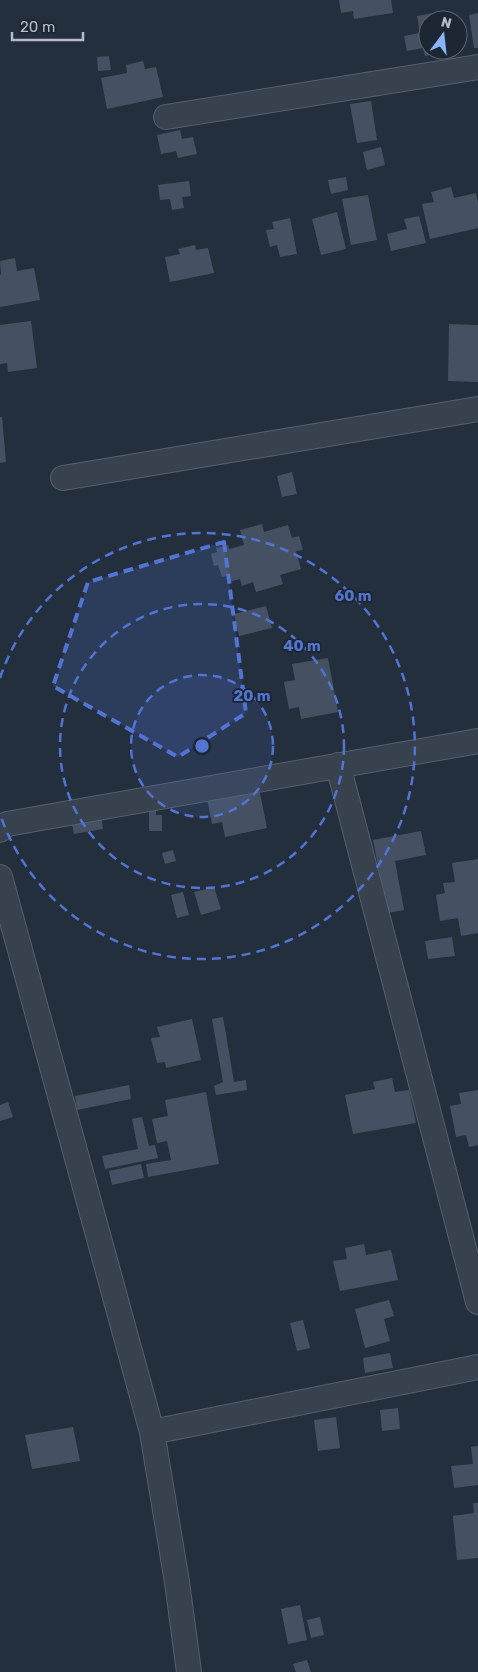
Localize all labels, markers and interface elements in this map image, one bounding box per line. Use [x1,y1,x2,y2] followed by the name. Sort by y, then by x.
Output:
[12,10,84,42] scale bar
[418,10,468,60] north arrow
[439,13,453,32] text: N
[20,18,55,36] text: 20 m
[335,587,371,605] text: 60 m
[283,637,321,655] text: 40 m
[234,687,270,705] text: 20 m
[193,737,211,755] centre of rings

